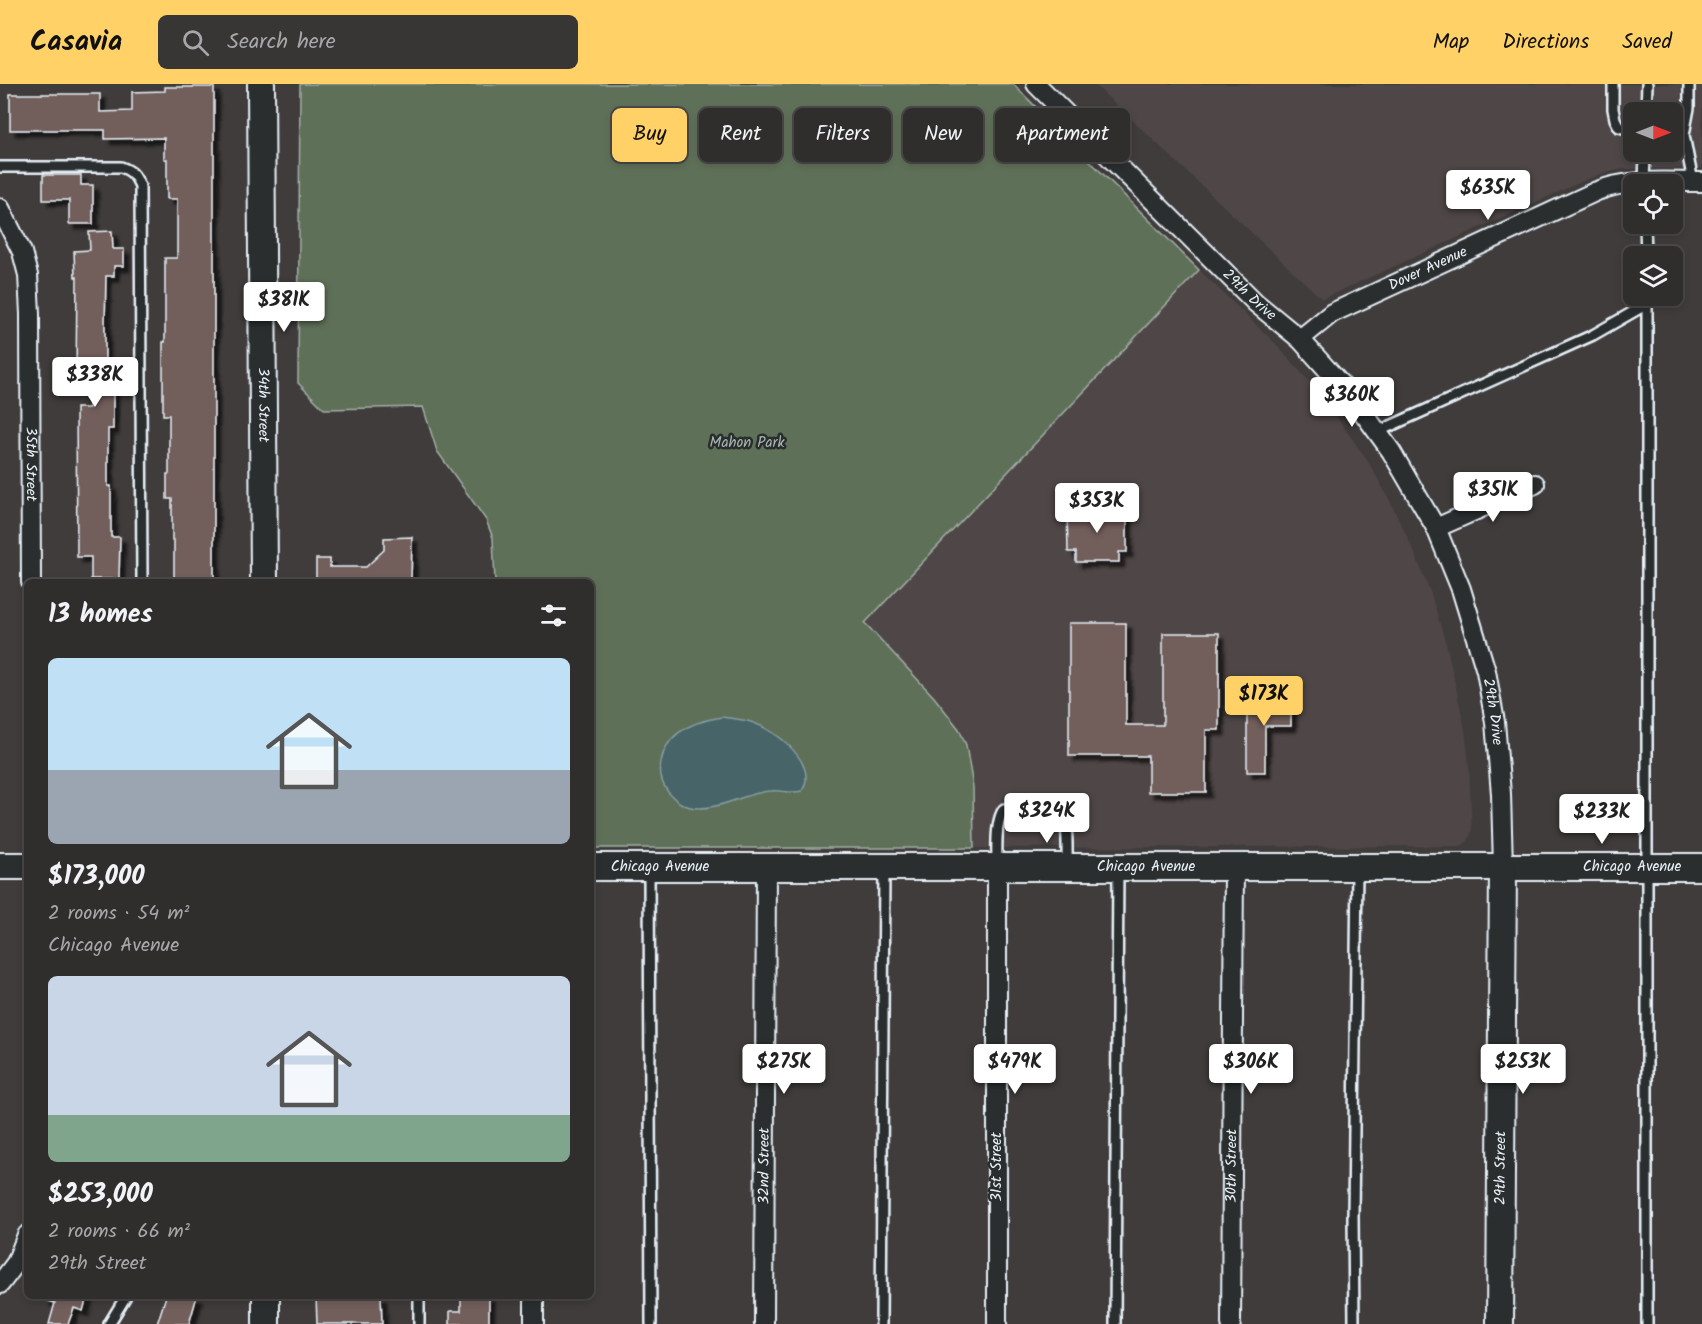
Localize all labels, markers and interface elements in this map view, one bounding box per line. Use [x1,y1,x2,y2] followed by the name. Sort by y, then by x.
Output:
[158,15,578,69] search box
[30,20,122,65] text: Casavia
[227,25,336,60] text: Search here
[179,26,212,59] icon: search
[1433,26,1469,59] text: Map
[1502,26,1589,59] text: Directions
[1622,26,1672,59] text: Saved
[1623,102,1683,162] north arrow
[1623,102,1683,306] map controls
[612,108,687,162] chip: Buy
[699,108,782,162] chip: Rent
[794,108,891,162] chip: Filters
[903,108,983,162] chip: New
[995,108,1130,162] chip: Apartment
[1446,170,1530,221] pin: $635K
[1460,173,1516,205] text: $635K
[1623,174,1683,234] button: locate
[1385,240,1472,297] street label: Dover Avenue
[1623,246,1683,306] button: layers
[1216,263,1282,327] street label: 29th Drive
[242,282,326,333] pin: $381K
[258,285,310,317] text: $381K
[53,357,137,408] pin: $338K
[66,360,124,392] text: $338K
[251,368,275,443] street label: 34th Street
[1310,377,1394,428] pin: $360K
[1324,380,1380,412] text: $360K
[18,427,43,502] street label: 35th Street
[710,431,785,455] park label: Mahon Park
[1451,472,1535,523] pin: $351K
[1468,475,1518,507] text: $351K
[1055,483,1139,534] pin: $353K
[1069,486,1125,518] text: $353K
[48,594,153,636] text: 13 homes
[537,599,570,632] icon: filters
[1222,676,1306,727] pin: $173K
[1476,677,1509,746] street label: 29th Drive
[1239,679,1289,711] text: $173K
[255,697,363,805] icon: home
[1005,793,1089,844] pin: $324K
[1560,794,1644,845] pin: $233K
[1018,796,1076,828] text: $324K
[1573,797,1631,829] text: $233K
[611,855,710,879] street label: Chicago Avenue
[1097,855,1196,879] street label: Chicago Avenue
[1583,855,1682,879] street label: Chicago Avenue
[48,856,145,898] text: $173,000
[48,898,189,930] text: 2 rooms · 54 m²
[48,930,179,962] text: Chicago Avenue
[255,1015,363,1123] icon: home
[742,1044,826,1095] pin: $275K
[973,1044,1057,1095] pin: $479K
[1209,1044,1293,1095] pin: $306K
[1481,1044,1565,1095] pin: $253K
[756,1047,812,1079] text: $275K
[988,1047,1042,1079] text: $479K
[1223,1047,1279,1079] text: $306K
[1495,1047,1551,1079] text: $253K
[753,1127,777,1205] street label: 32nd Street
[1220,1129,1244,1203] street label: 30th Street
[1489,1131,1513,1205] street label: 29th Street
[985,1132,1009,1202] street label: 31st Street
[48,1174,153,1216] text: $253,000
[48,1216,190,1248] text: 2 rooms · 66 m²
[48,1248,147,1280] text: 29th Street

